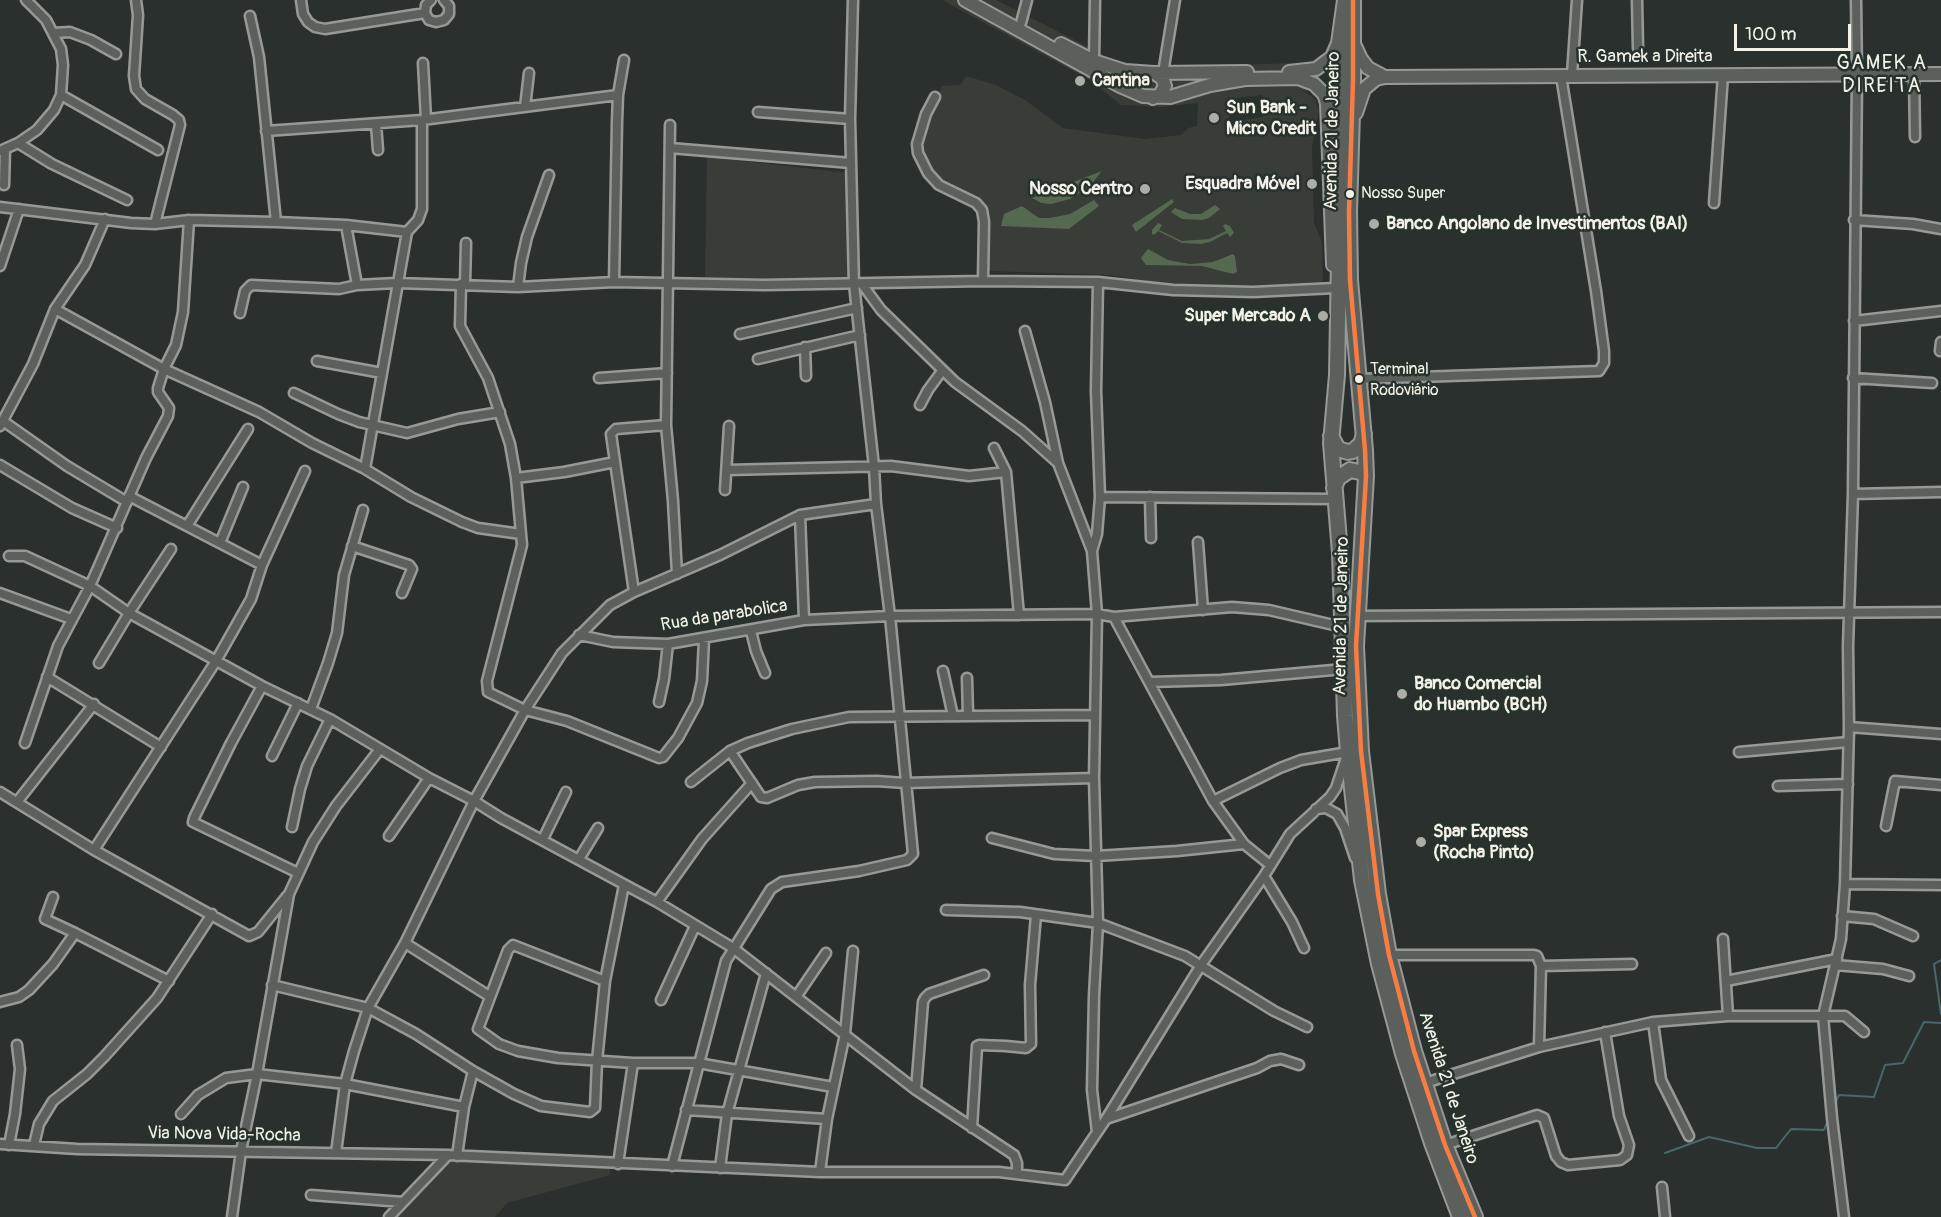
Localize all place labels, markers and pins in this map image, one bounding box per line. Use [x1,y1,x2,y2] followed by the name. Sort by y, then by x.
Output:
[1092,70,1150,92] place label: Cantina
[1073,74,1087,88] marker: Cantina
[1226,97,1316,140] place label: Sun Bank - Micro Credit
[1207,111,1221,125] marker: Sun Bank - Micro Credit
[1185,173,1300,195] place label: Esquadra Móvel
[1305,177,1319,191] marker: Esquadra Móvel
[1029,178,1133,200] place label: Nosso Centro
[1138,182,1152,196] marker: Nosso Centro
[1361,184,1445,204] place label: Nosso Super
[1344,188,1356,200] marker: Nosso Super
[1386,213,1688,235] place label: Banco Angolano de Investimentos (BAI)
[1367,217,1381,231] marker: Banco Angolano de Investimentos (BAI)
[1184,305,1311,327] place label: Super Mercado A
[1316,309,1330,323] marker: Super Mercado A
[1370,360,1439,398] place label: Terminal Rodoviário
[1353,373,1365,385] marker: Terminal Rodoviário
[1414,673,1548,716] place label: Banco Comercial do Huambo (BCH)
[1395,687,1409,701] marker: Banco Comercial do Huambo (BCH)
[1433,821,1535,864] place label: Spar Express (Rocha Pinto)
[1414,835,1428,849] marker: Spar Express (Rocha Pinto)

